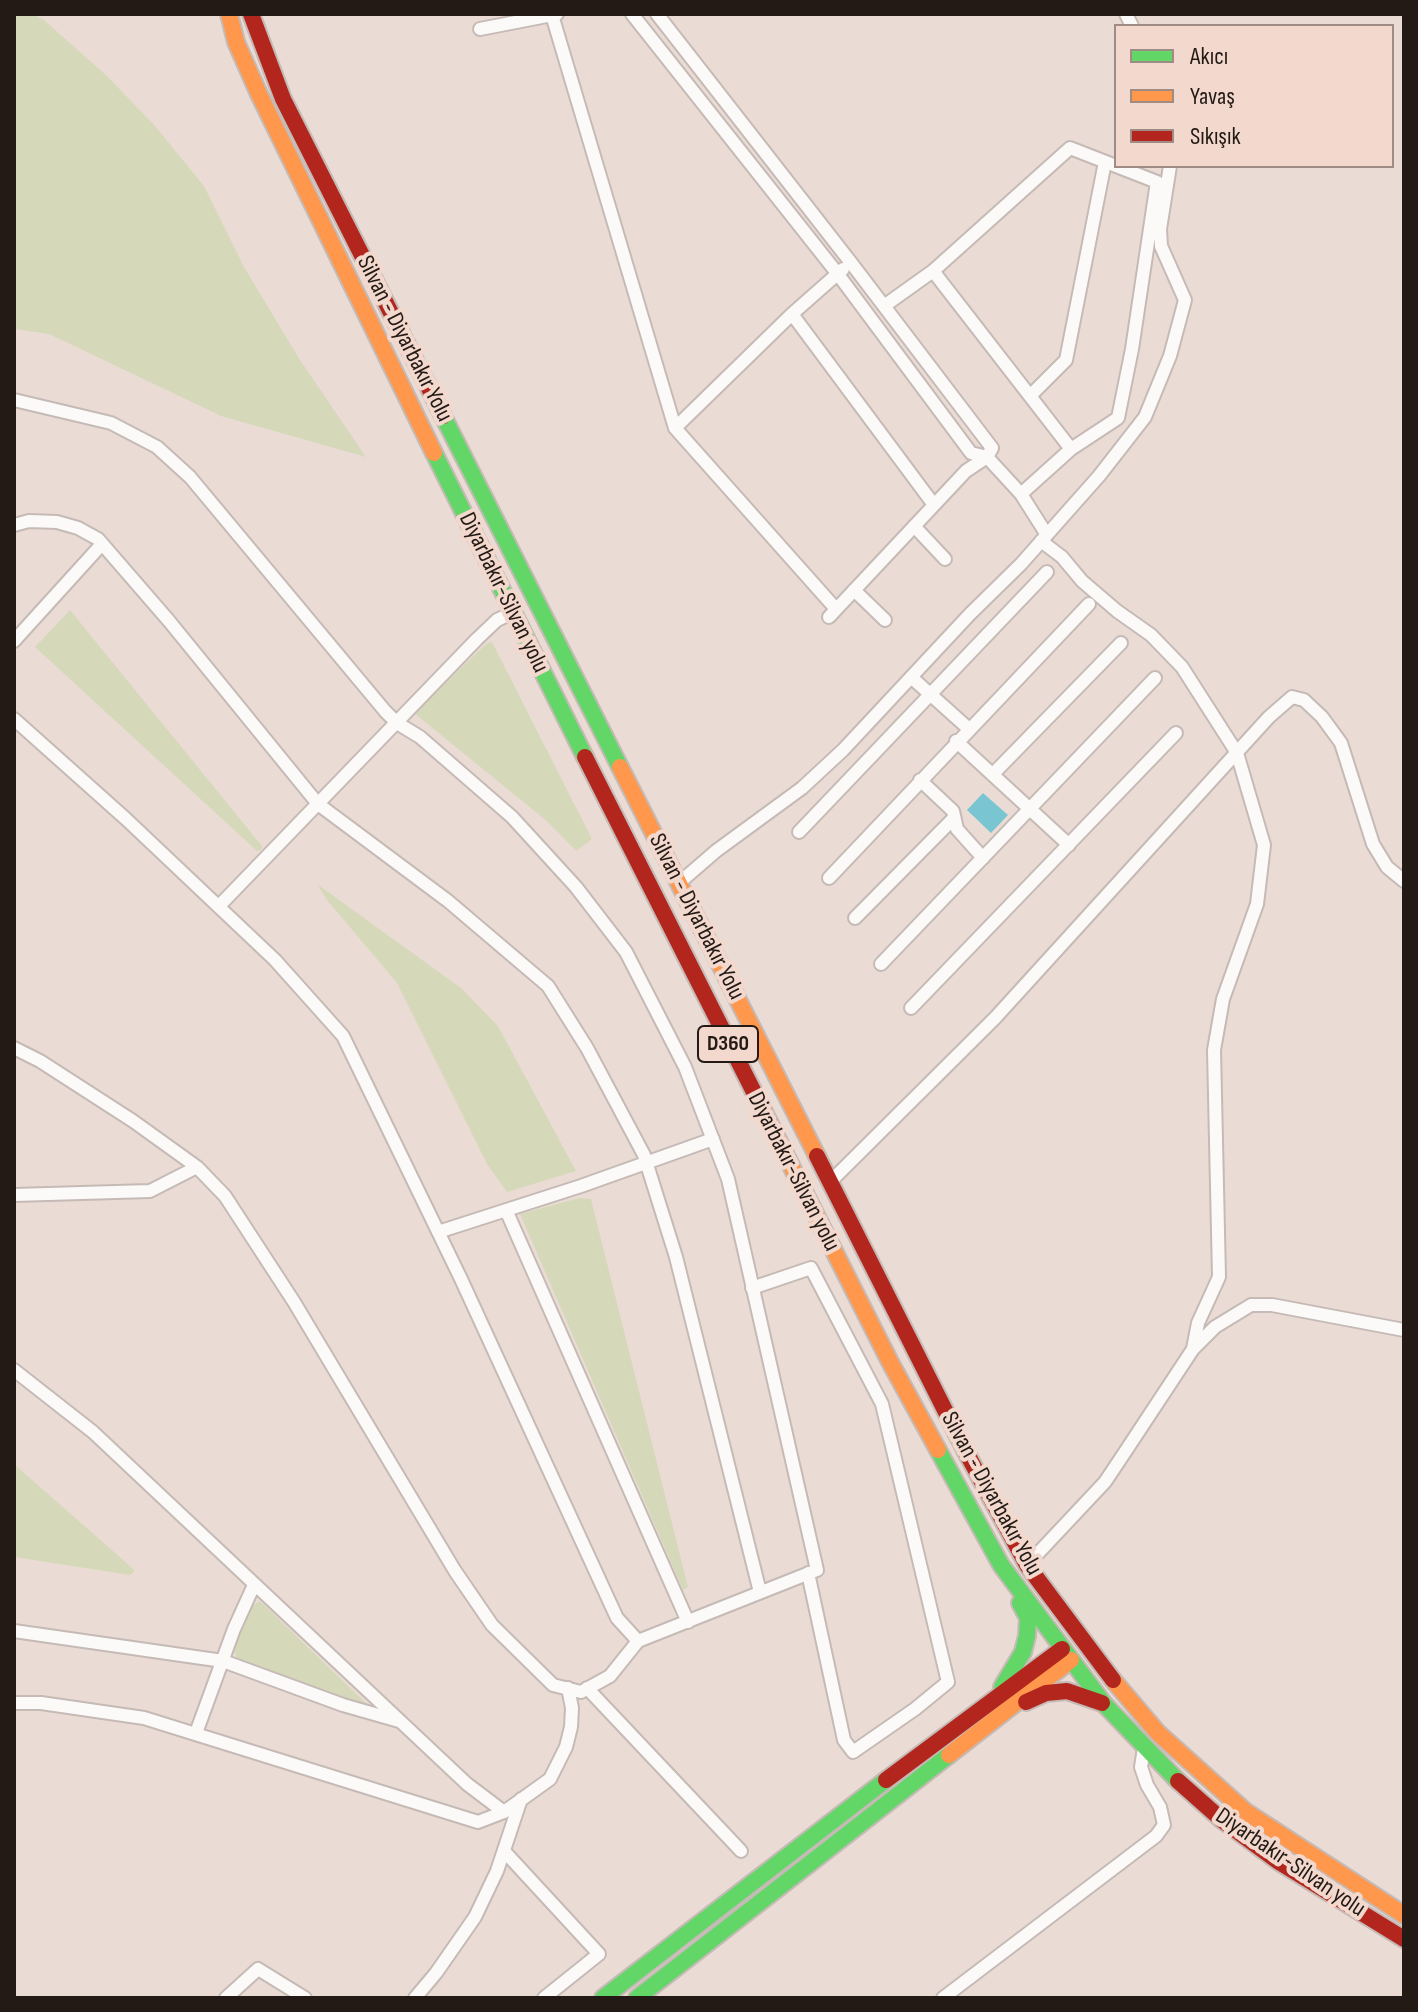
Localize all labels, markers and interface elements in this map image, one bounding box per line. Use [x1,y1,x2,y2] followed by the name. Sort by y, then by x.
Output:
[1114,24,1394,168] legend
[1190,42,1228,71] text: Akıcı
[1190,82,1235,111] text: Yavaş
[1190,122,1241,151] text: Sıkışık
[350,251,458,427] street label: Silvan - Diyarbakır Yolu
[452,508,554,678] street label: Diyarbakır-Silvan yolu
[642,829,750,1005] street label: Silvan - Diyarbakır Yolu
[698,1026,758,1062] road number: D360
[741,1088,845,1256] street label: Diyarbakır-Silvan yolu
[934,1407,1048,1581] street label: Silvan - Diyarbakır Yolu
[1210,1802,1370,1924] street label: Diyarbakır-Silvan yolu

